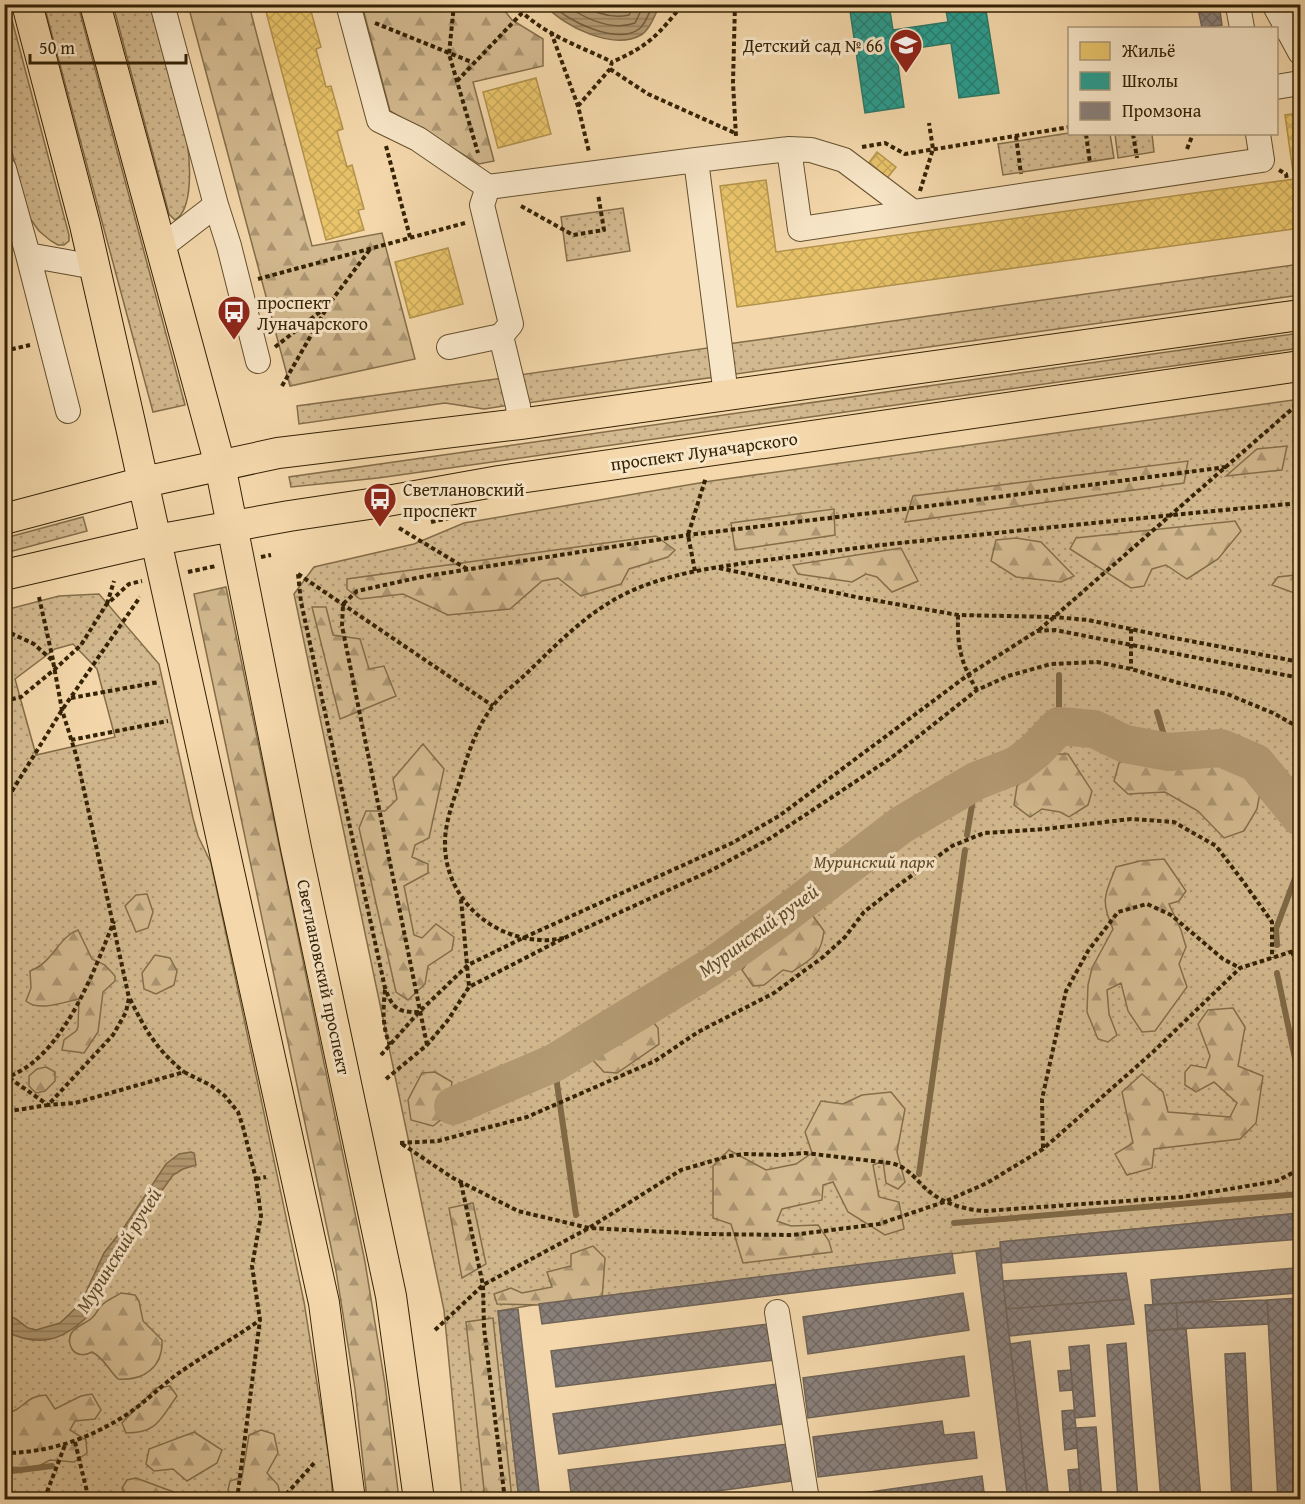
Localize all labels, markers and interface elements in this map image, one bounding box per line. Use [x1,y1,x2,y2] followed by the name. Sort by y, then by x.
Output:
[30,27,186,65] scale bar
[888,27,924,74] school or university icon: Детский сад № 66
[1068,27,1278,135] legend
[742,32,883,59] place label: Детский сад № 66
[39,34,75,61] text: 50 m
[1121,37,1176,64] text: Жильё
[1122,67,1179,94] text: Школы
[1122,97,1202,124] text: Промзона
[257,289,368,337] place label: проспект Луначарского
[216,294,252,341] bus stop icon: проспект Луначарского
[609,425,799,477] street label: проспект Луначарского
[403,476,525,524] place label: Светлановский проспект
[362,481,398,528] bus stop icon: Светлановский проспект
[813,848,935,875] park label: Муринский парк
[692,876,824,984] water label: Муринский ручей
[290,877,358,1077] street label: Светлановский проспект
[68,1182,168,1318] water label: Муринский ручей

